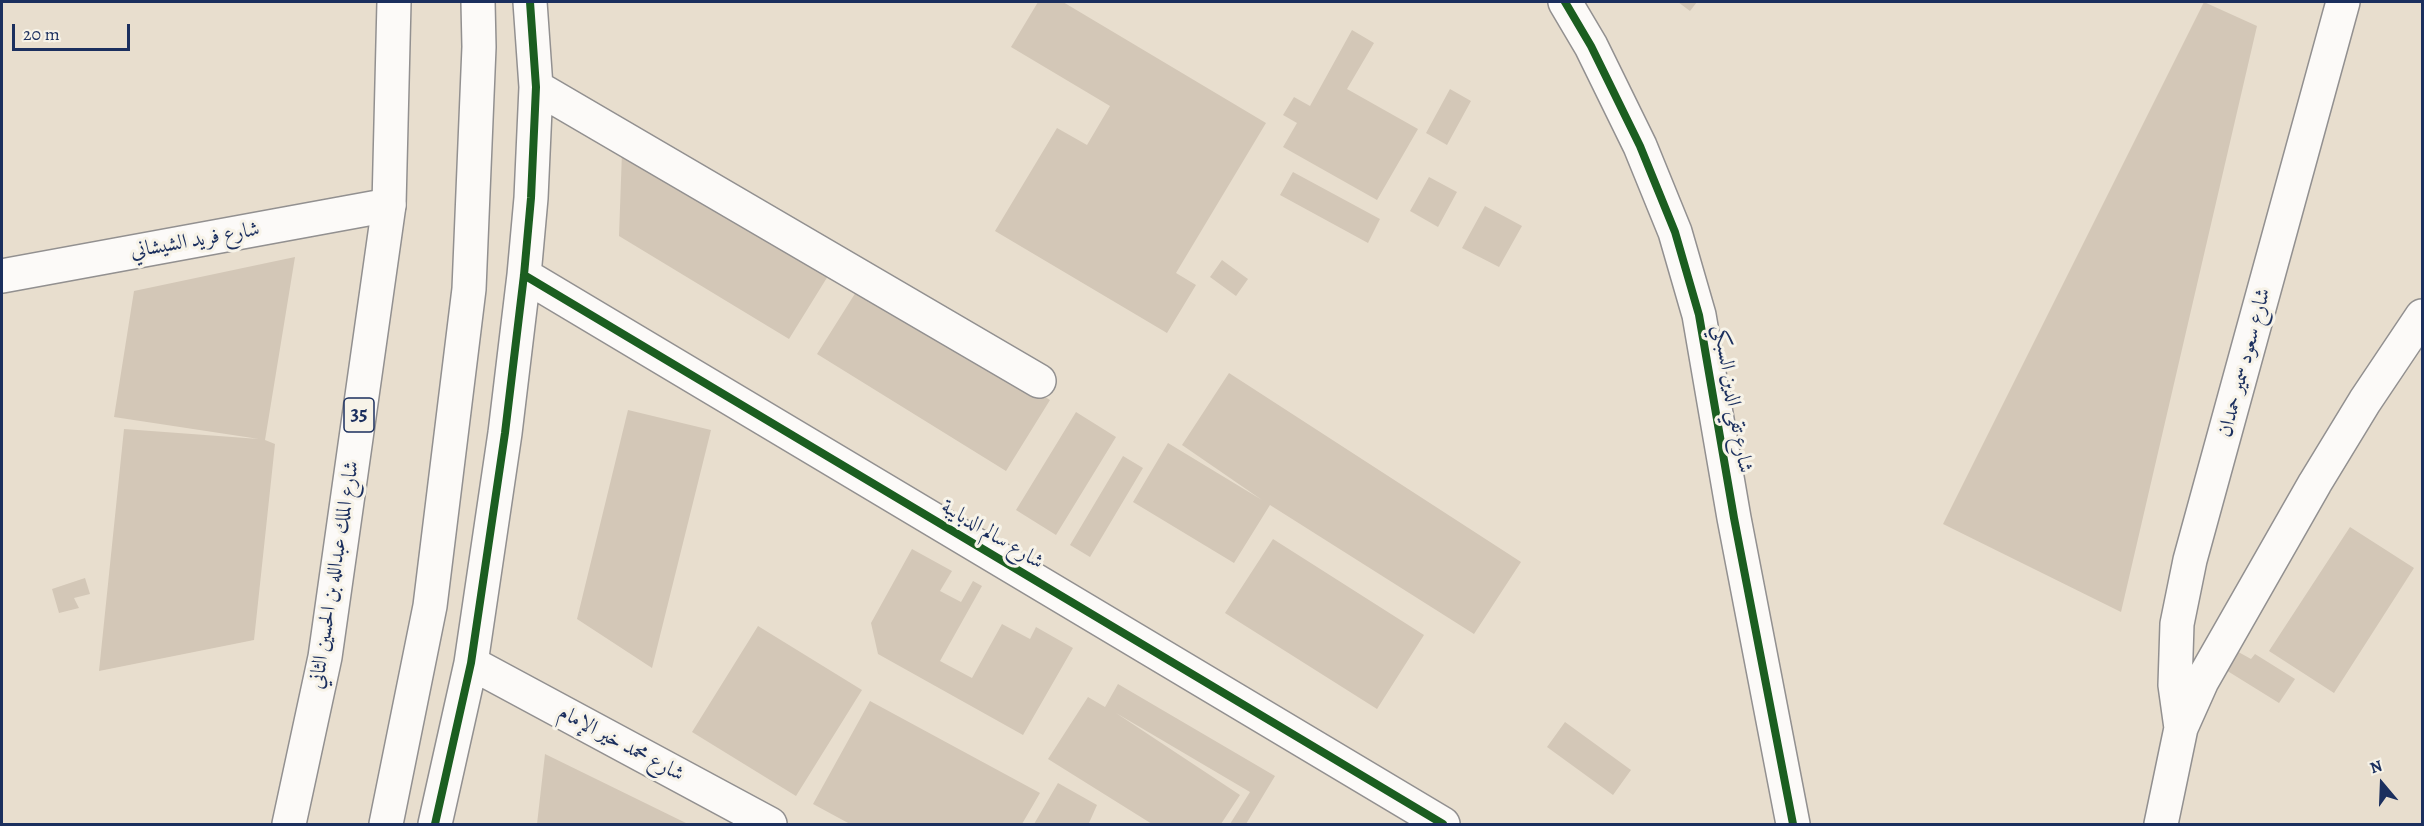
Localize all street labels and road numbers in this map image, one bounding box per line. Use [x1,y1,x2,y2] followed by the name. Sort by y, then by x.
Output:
[128,217,262,265] street label: شارع فريد الشيشاني
[2213,286,2277,440] street label: شارع سعود سمير حمدان
[1707,323,1757,475] street label: شارع تقي الدين السبكي
[344,398,374,432] road number: 35
[305,459,365,691] street label: شارع الملك عبدالله بن الحسين الثاني
[936,495,1048,575] street label: شارع سالم الدبايبة
[554,700,688,788] street label: شارع محمد خير الإمام

